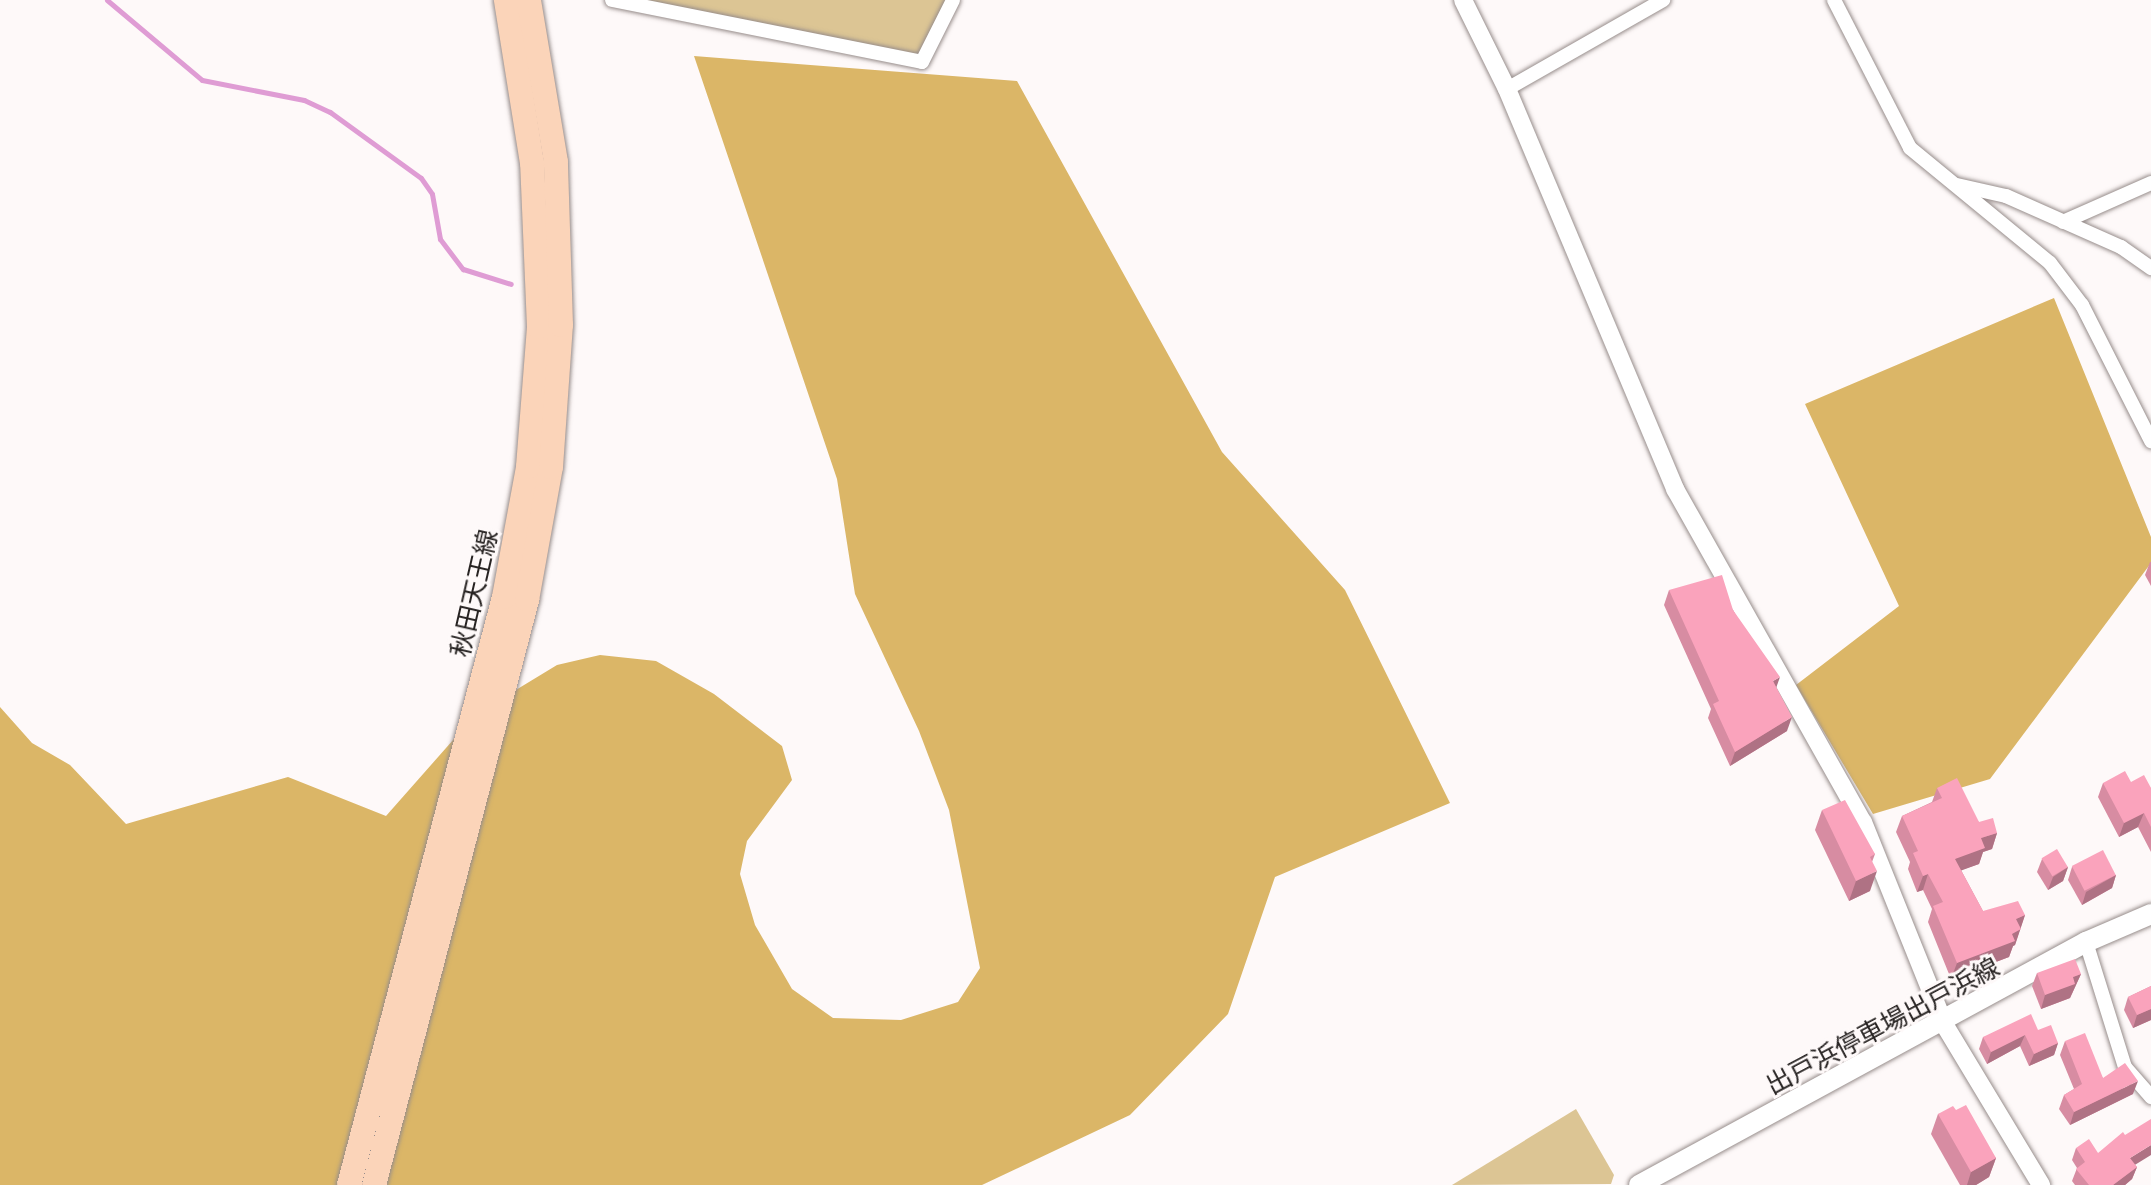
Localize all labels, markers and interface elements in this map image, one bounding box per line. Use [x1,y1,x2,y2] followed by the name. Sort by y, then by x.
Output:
[443,526,503,660] street label: 秋田天王線
[1760,950,2004,1100] street label: 出戸浜停車場出戸浜線

